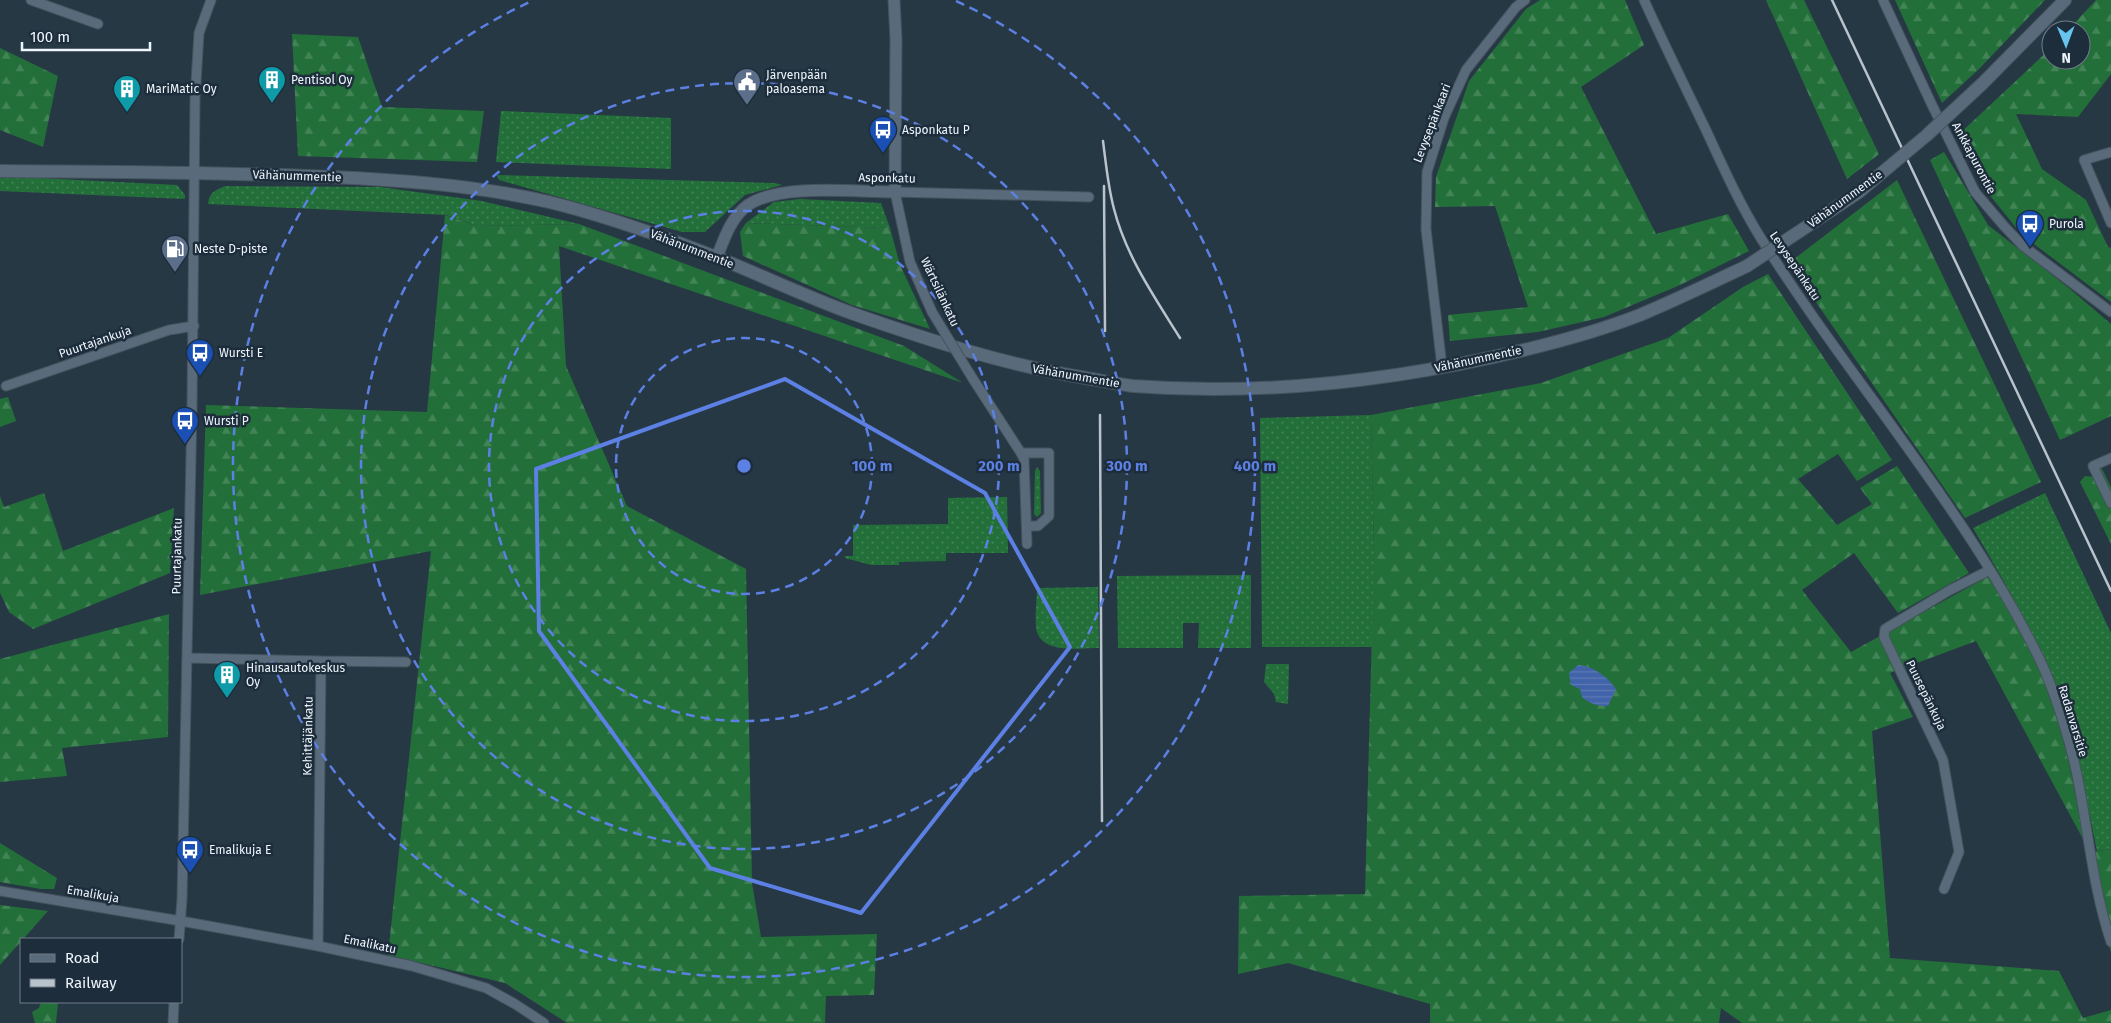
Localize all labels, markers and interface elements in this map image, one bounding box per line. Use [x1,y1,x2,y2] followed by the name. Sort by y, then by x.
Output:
[22,20,150,52] scale bar
[2041,20,2091,70] north arrow
[30,28,70,46] text: 100 m
[2061,49,2071,66] text: N
[257,65,287,104] building icon: Pentisol Oy
[732,67,762,106] public building icon: Järvenpään paloasema
[766,68,827,96] place label: Järvenpään paloasema
[291,73,353,87] place label: Pentisol Oy
[112,74,142,113] building icon: MariMatic Oy
[1410,81,1454,165] street label: Levysepänkaari
[146,82,217,96] place label: MariMatic Oy
[868,115,898,154] bus stop icon: Asponkatu P
[1949,120,1999,196] street label: Ankkapurontie
[902,123,970,137] place label: Asponkatu P
[252,167,342,185] street label: Vähänummentie
[1805,167,1885,231] street label: Vähänummentie
[858,170,916,186] street label: Asponkatu
[2015,209,2045,248] bus stop icon: Purola
[2049,217,2084,231] place label: Purola
[648,227,736,271] street label: Vähänummentie
[1767,229,1823,303] street label: Levysepänkatu
[160,234,190,273] fuel station icon: Neste D-piste
[194,242,268,256] place label: Neste D-piste
[918,255,962,329] street label: Wärtsilänkatu
[57,323,133,361] street label: Puurtajankuja
[185,338,215,377] bus stop icon: Wursti E
[1433,343,1523,375] street label: Vähänummentie
[219,346,263,360] place label: Wursti E
[1031,361,1121,391] street label: Vähänummentie
[170,406,200,445] bus stop icon: Wursti P
[204,414,249,428] place label: Wursti P
[735,457,753,475] centre of rings
[852,457,892,475] text: 100 m
[978,457,1020,475] text: 200 m
[1105,457,1148,475] text: 300 m
[1234,457,1276,475] text: 400 m
[169,518,185,594] street label: Puurtajankatu
[1903,658,1949,732] street label: Puusepänkuja
[212,660,242,699] building icon: Hinausautokeskus Oy
[246,661,345,689] place label: Hinausautokeskus Oy
[2055,683,2091,759] street label: Radanvarsitie
[300,696,316,776] street label: Kehittäjänkatu
[175,835,205,874] bus stop icon: Emalikuja E
[209,843,271,857] place label: Emalikuja E
[66,883,120,905] street label: Emalikuja
[342,932,398,956] street label: Emalikatu
[20,938,182,1003] legend
[65,949,100,967] text: Road
[65,974,117,992] text: Railway

